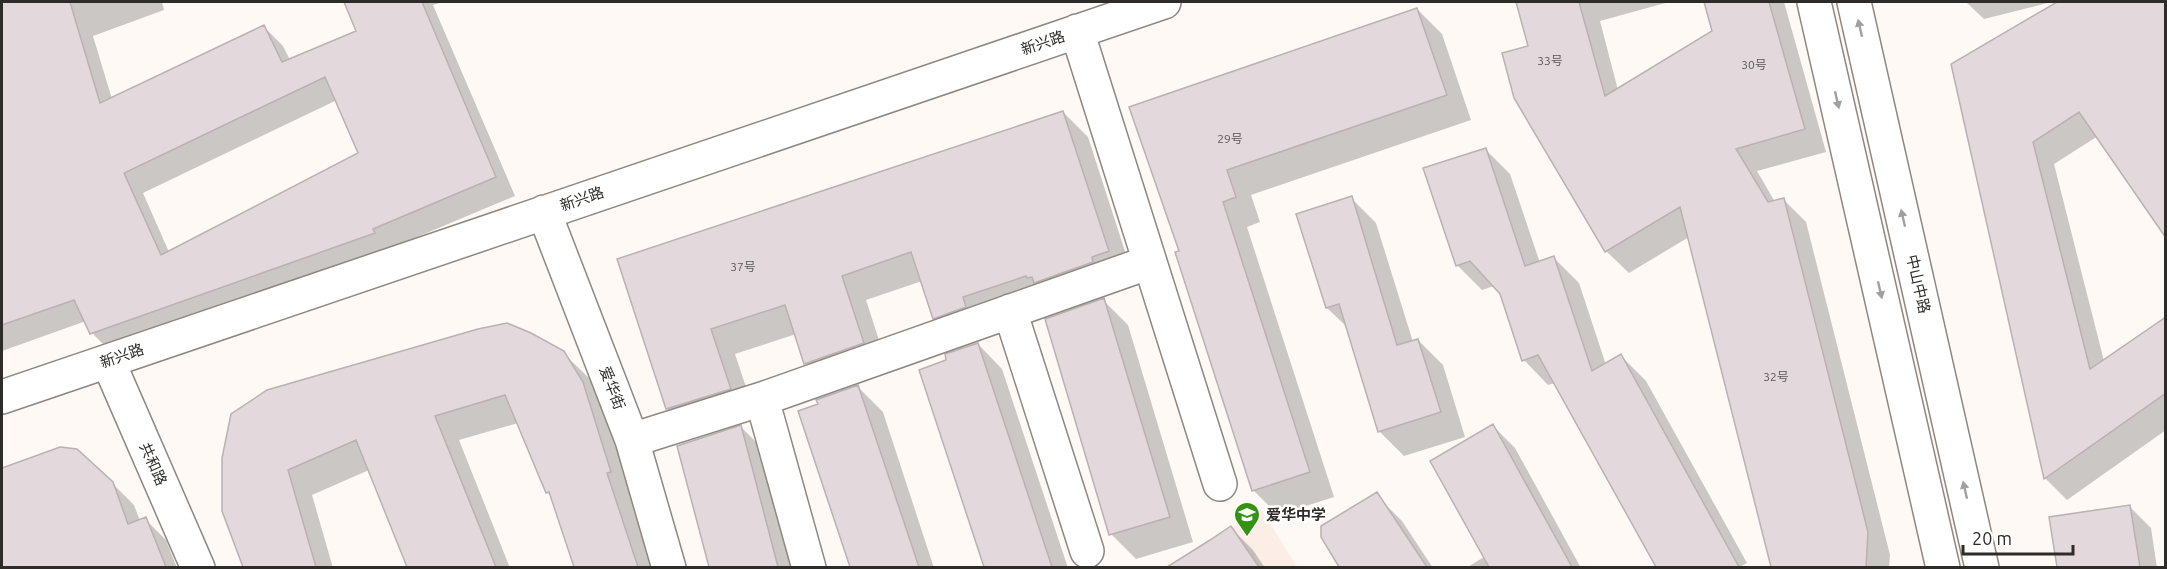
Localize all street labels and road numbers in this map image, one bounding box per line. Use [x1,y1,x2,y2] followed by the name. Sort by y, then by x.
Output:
[1019,27,1067,58] street label: 新兴路
[558,183,606,214] street label: 新兴路
[1903,253,1934,315] street label: 中山中路
[98,340,146,371] street label: 新兴路
[596,364,628,412] street label: 爱华街
[137,440,170,488] street label: 共和路

